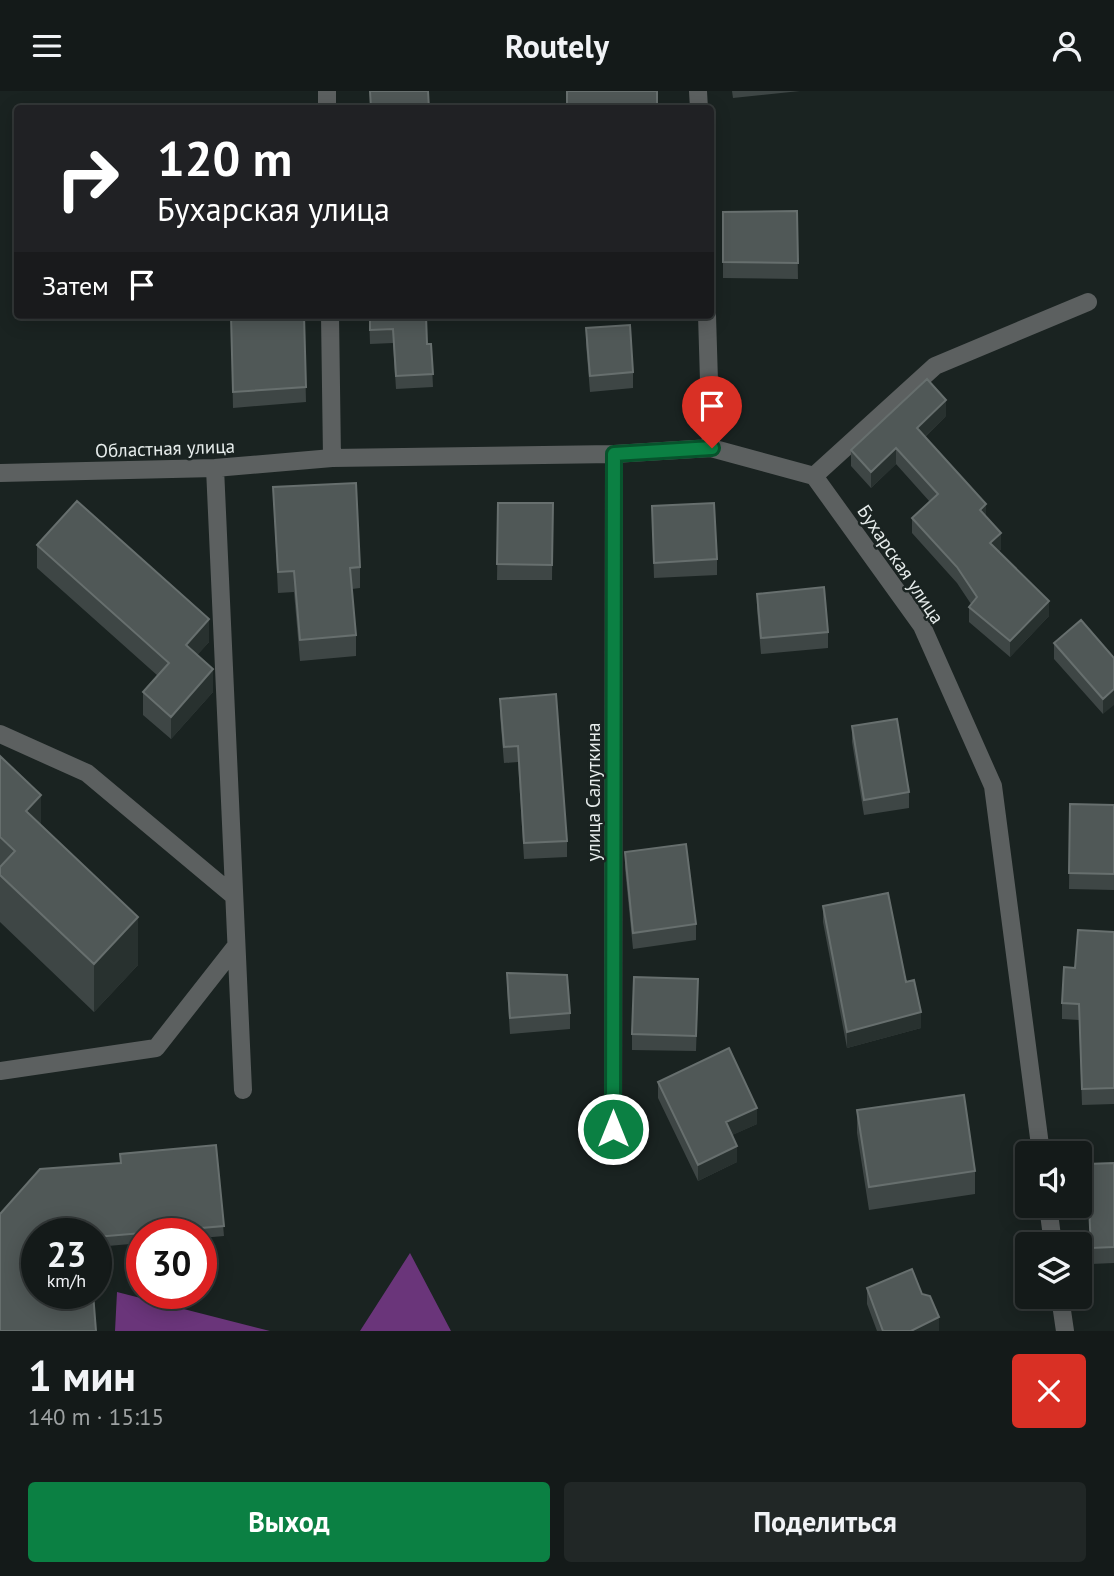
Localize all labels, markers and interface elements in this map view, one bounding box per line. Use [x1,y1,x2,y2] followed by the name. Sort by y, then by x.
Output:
[505,25,609,67] text: Routely
[28,27,66,65] icon: menu
[1048,27,1086,65] icon: person
[157,126,292,190] text: 120 m
[42,133,133,224] icon: right
[157,188,390,230] text: Бухарская улица
[123,266,161,304] icon: arrive
[42,269,109,302] text: Затем
[682,376,742,448] pin
[693,387,731,425] icon: arrive
[95,434,235,462] street label: Областная улица
[852,500,950,628] street label: Бухарская улица
[581,723,605,861] street label: улица Салуткина
[576,1092,650,1166] position arrow
[1015,1141,1092,1309] map controls
[1015,1141,1092,1218] button: sound
[126,1218,217,1309] speed limit sign: 30
[47,1231,86,1277] text: 23
[1015,1232,1092,1309] button: layers
[47,1269,86,1292] text: km/h
[28,1348,136,1403] text: 1 мин
[1012,1354,1086,1428] button: close
[28,1402,164,1431] text: 140 m · 15:15
[28,1482,550,1562] button: Выход
[564,1482,1086,1562] button: Поделиться

